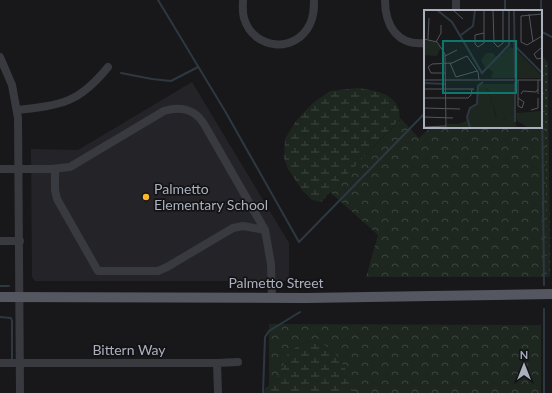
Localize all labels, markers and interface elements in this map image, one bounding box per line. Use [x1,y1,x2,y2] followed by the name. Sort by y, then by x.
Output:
[424,10,542,128] inset map
[154,180,268,213] place label: Palmetto Elementary School
[141,192,151,202] marker: Palmetto Elementary School
[228,274,324,291] street label: Palmetto Street
[92,341,166,358] street label: Bittern Way
[504,345,544,385] north arrow
[520,348,528,361] text: N

